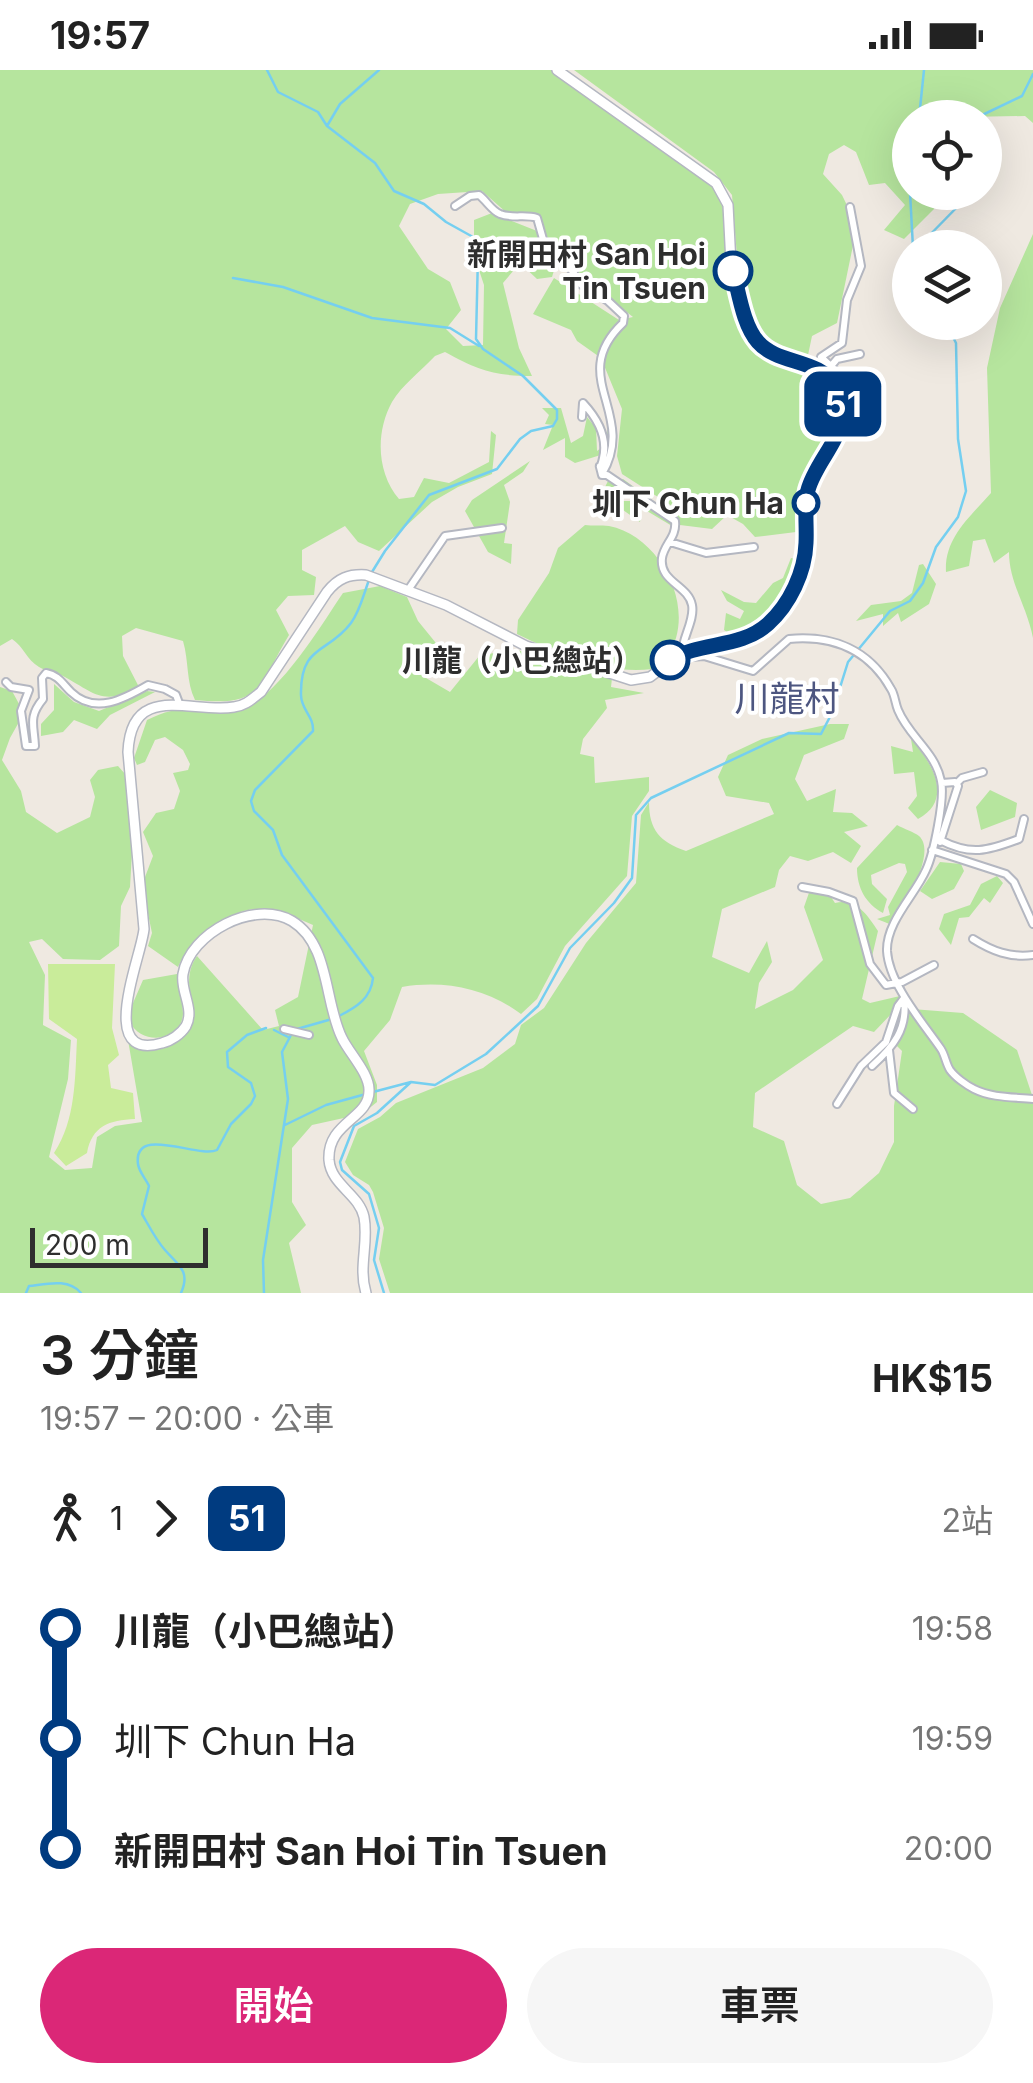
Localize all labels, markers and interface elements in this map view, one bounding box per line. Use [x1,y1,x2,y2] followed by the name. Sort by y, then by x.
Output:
[50,12,150,58] text: 19:57
[892,100,1002,340] map controls
[892,100,1002,210] button: locate
[892,230,1002,340] button: layers
[467,236,706,306] place label: 新開田村 San Hoi Tin Tsuen
[714,252,752,290] marker: 新開田村 San Hoi Tin Tsuen
[798,372,888,436] line badge: 51
[824,383,862,425] text: 51
[592,485,784,521] place label: 圳下 Chun Ha
[793,490,819,516] marker: 圳下 Chun Ha
[651,641,689,679] marker: 川龍（小巴總站）
[402,642,642,678] place label: 川龍（小巴總站）
[734,677,840,719] district label: 川龍村
[30,1223,208,1268] scale bar
[45,1228,130,1262] text: 200 m
[40,1322,199,1388] text: 3 分鐘
[872,1355,993,1401] text: HK$15
[40,1399,334,1438] text: 19:57 – 20:00 · 公車
[40,1491,95,1546] icon: walk
[138,1491,193,1546] icon: forward
[228,1497,265,1539] text: 51
[110,1499,123,1538] text: 1
[941,1501,993,1540] text: 2站
[114,1608,418,1654] text: 川龍（小巴總站）
[912,1609,993,1648] text: 19:58
[114,1718,356,1764] text: 圳下 Chun Ha
[912,1719,993,1758] text: 19:59
[114,1828,608,1874] text: 新開田村 San Hoi Tin Tsuen
[904,1829,993,1868] text: 20:00
[40,1948,507,2063] button: 開始
[527,1948,993,2063] button: 車票

